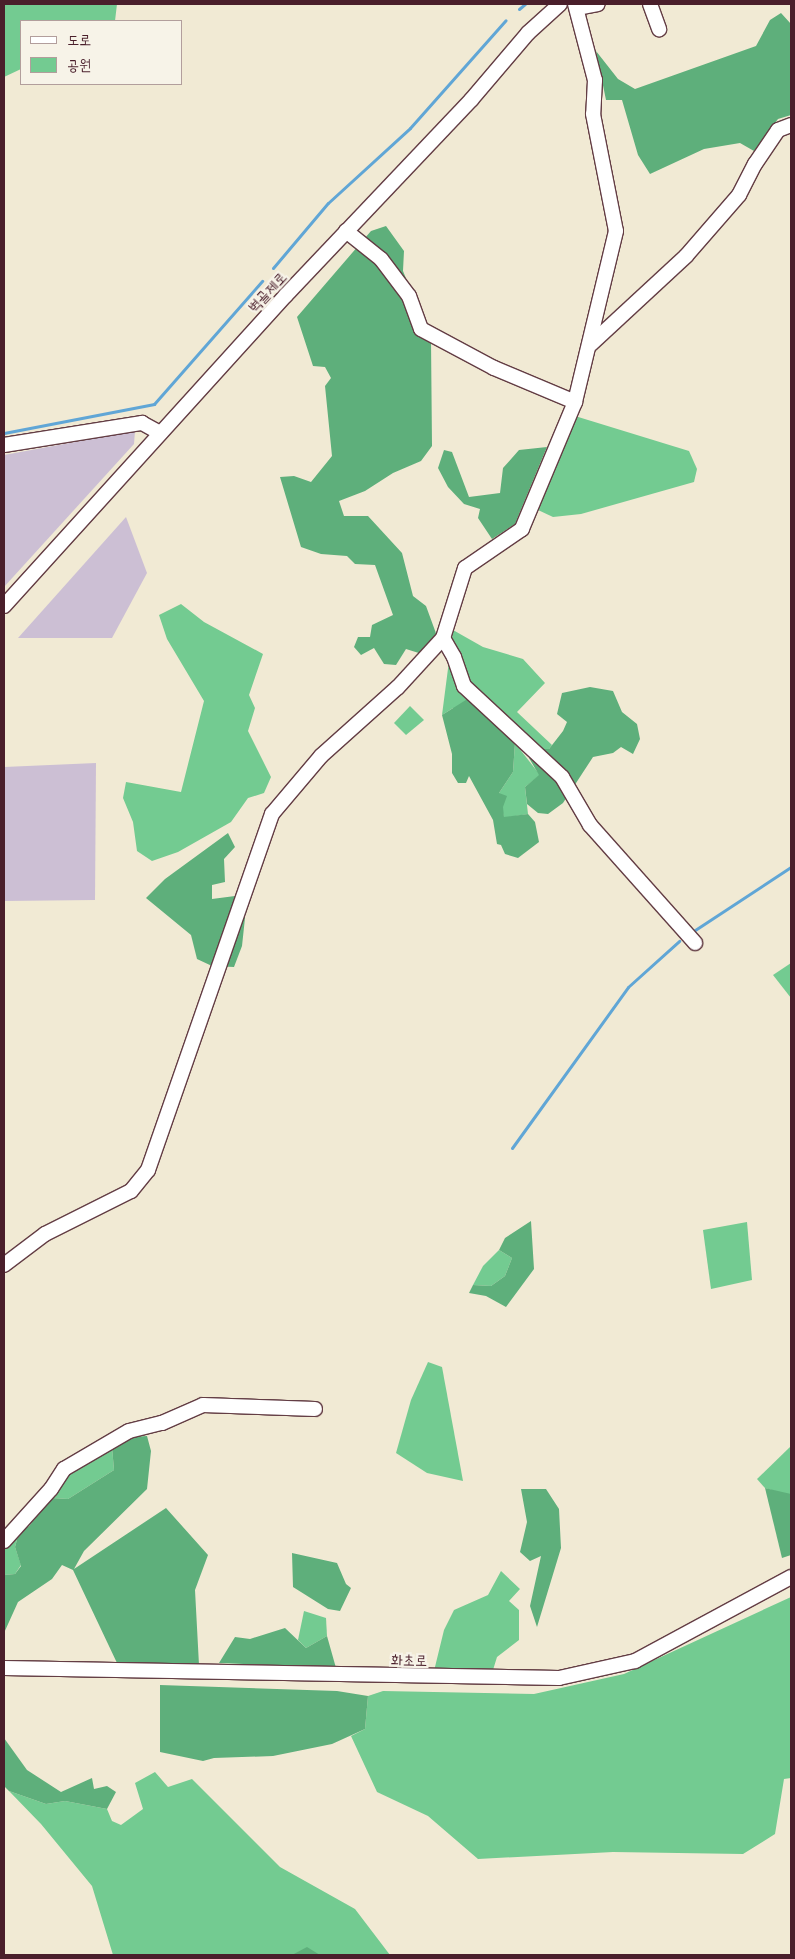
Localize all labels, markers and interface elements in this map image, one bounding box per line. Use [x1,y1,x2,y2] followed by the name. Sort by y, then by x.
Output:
[20,20,182,85] legend
[67,29,91,50] text: 도로
[67,54,91,75] text: 공원
[244,268,290,316] street label: 벽골제로
[391,1651,427,1669] street label: 화초로

